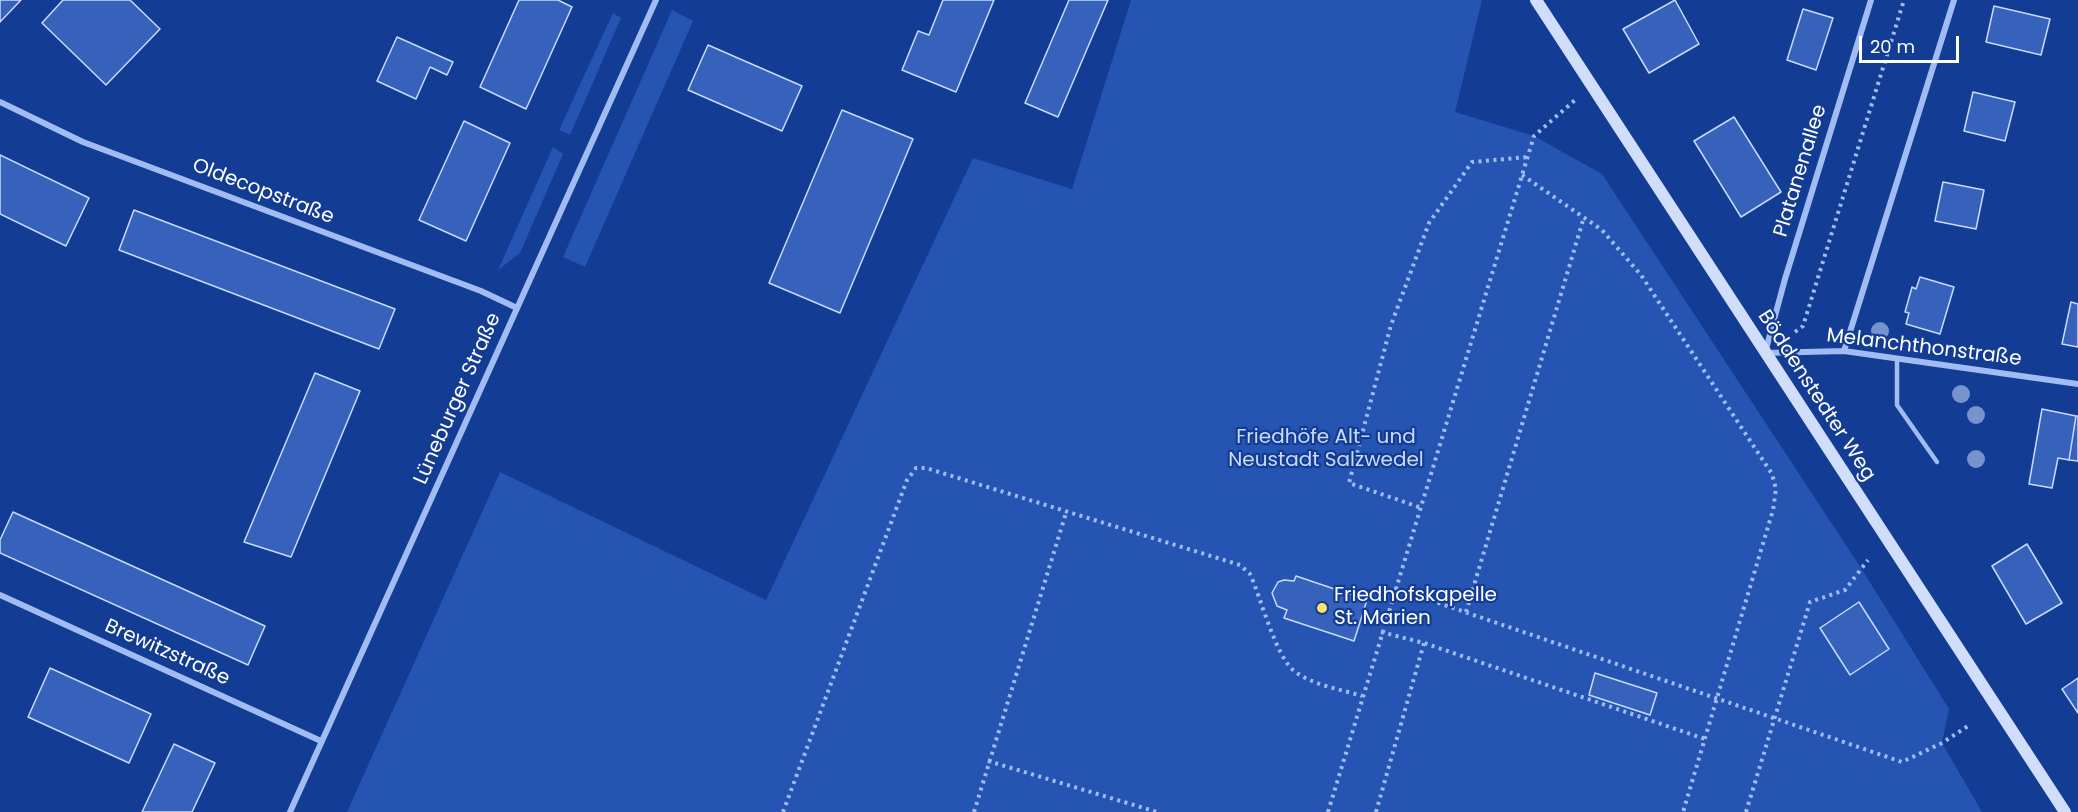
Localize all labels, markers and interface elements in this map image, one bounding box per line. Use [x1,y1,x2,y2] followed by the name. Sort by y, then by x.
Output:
[1862,24,1962,62] scale bar
[1870,34,1915,59] text: 20 m
[1769,102,1833,240] street label: Platanenallee
[189,154,337,230] street label: Oldecopstraße
[1752,306,1880,486] street label: Böddenstedter Weg
[409,310,507,488] street label: Lüneburger Straße
[1825,324,2023,372] street label: Melanchthonstraße
[1228,426,1424,473] park label: Friedhöfe Alt- und Neustadt Salzwedel
[1334,584,1497,631] place label: Friedhofskapelle St. Marien
[1315,601,1329,615] marker: Friedhofskapelle St. Marien
[101,615,233,691] street label: Brewitzstraße

